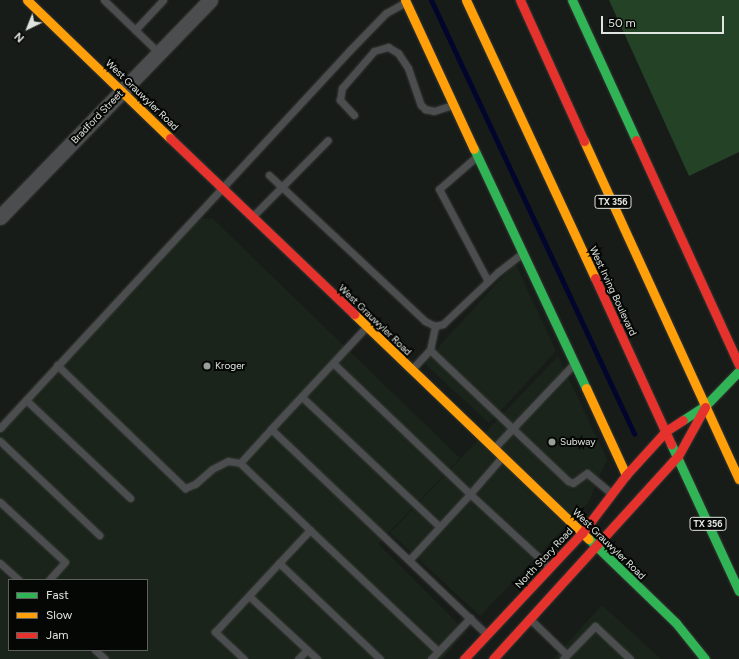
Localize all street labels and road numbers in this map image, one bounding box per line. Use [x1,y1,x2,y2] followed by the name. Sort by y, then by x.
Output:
[103,57,181,133] street label: West Grauwyler Road
[69,88,125,146] street label: Bradford Street
[594,195,632,209] road number: TX 356
[587,244,639,338] street label: West Irving Boulevard
[336,282,414,358] street label: West Grauwyler Road
[570,506,648,582] street label: West Grauwyler Road
[689,517,727,531] road number: TX 356
[513,525,575,591] street label: North Story Road

